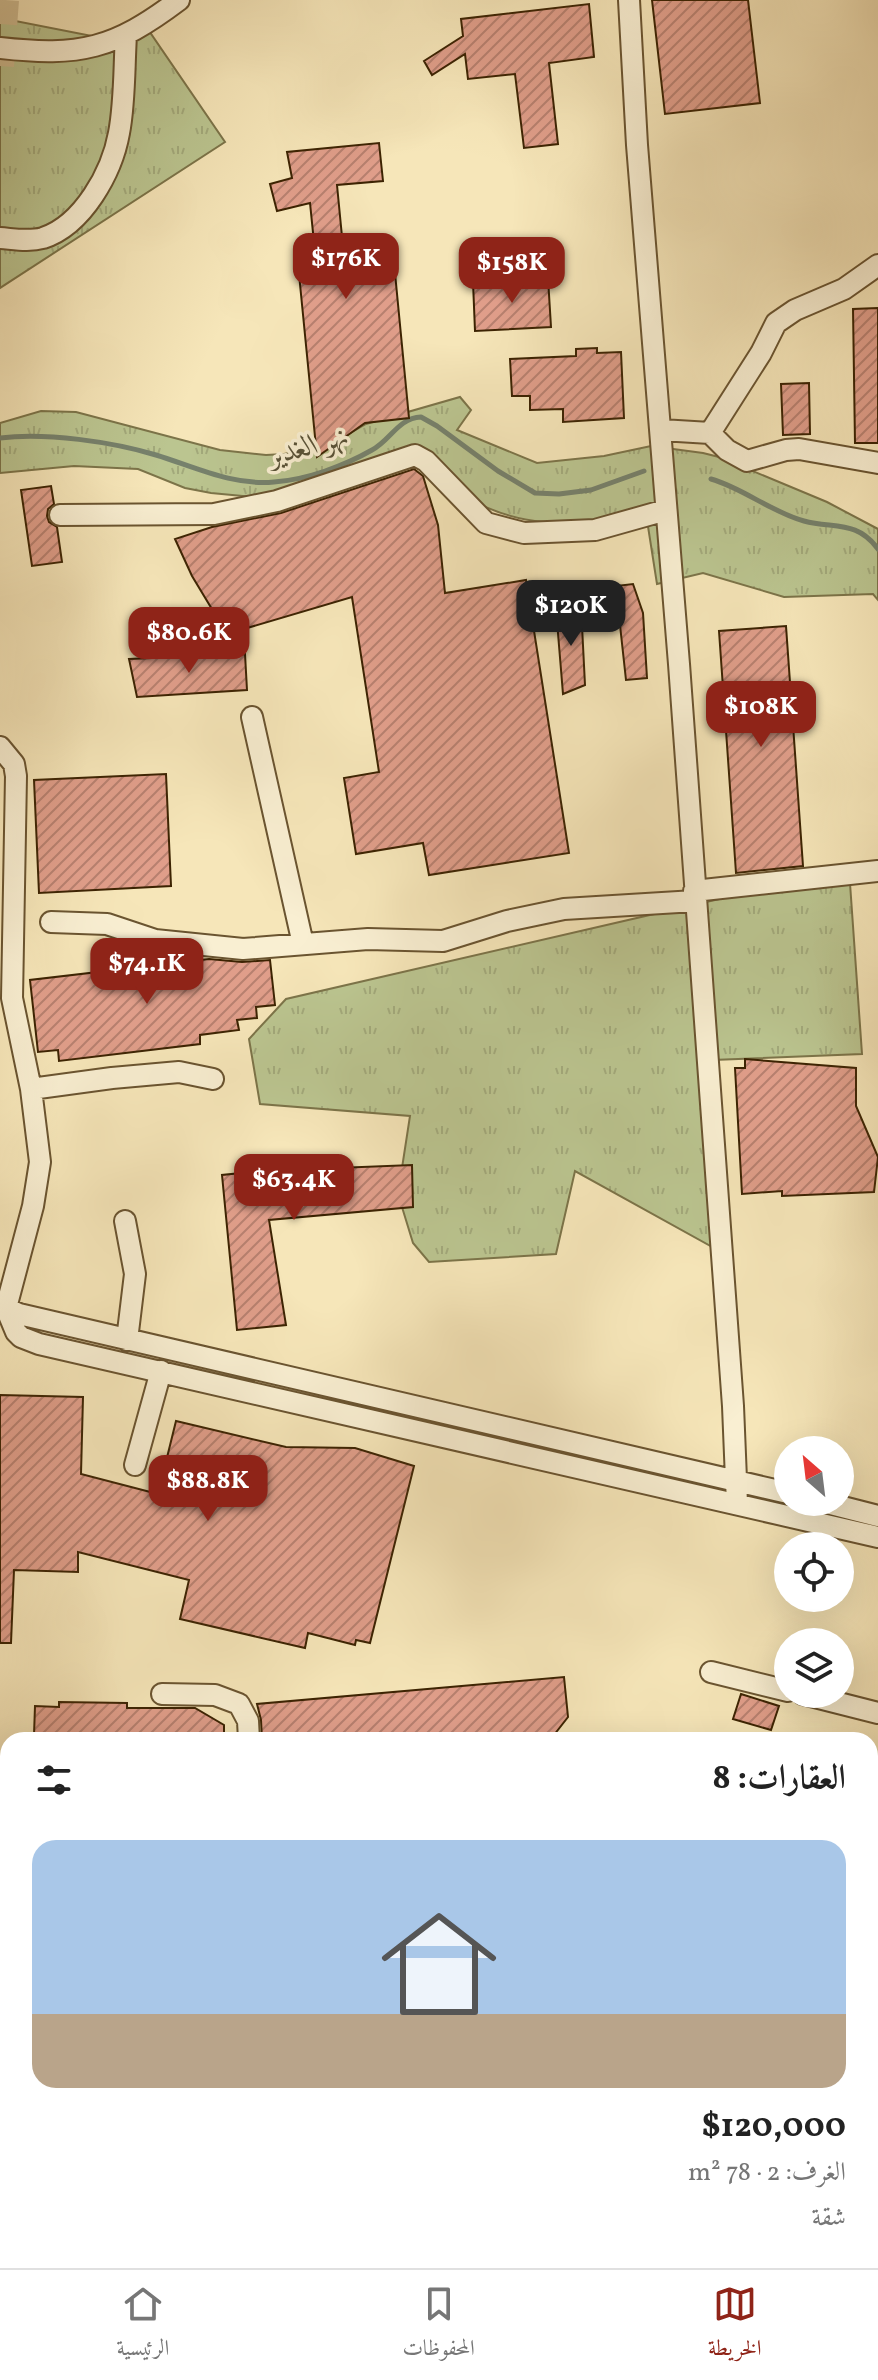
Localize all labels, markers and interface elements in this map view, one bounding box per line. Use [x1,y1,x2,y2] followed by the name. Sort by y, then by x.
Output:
[290,233,402,301] pin: $176K
[456,237,568,305] pin: $158K
[311,241,381,277] text: $176K
[477,245,547,281] text: $158K
[261,415,354,479] water label: نهر الغدير
[515,580,627,648] pin: $120K
[534,588,608,624] text: $120K
[124,607,254,675] pin: $80.6K
[146,615,232,651] text: $80.6K
[705,681,817,749] pin: $108K
[724,689,798,725] text: $108K
[82,938,212,1006] pin: $74.1K
[108,946,186,982] text: $74.1K
[229,1154,359,1222] pin: $63.4K
[252,1162,336,1198] text: $63.4K
[774,1436,854,1516] north arrow
[774,1436,854,1708] map controls
[143,1455,273,1523] pin: $88.8K
[167,1463,249,1499] text: $88.8K
[774,1532,854,1612] button: locate
[774,1628,854,1708] button: layers
[712,1756,846,1803] text: العقارات: 8
[32,1758,76,1802] icon: filters
[367,1892,511,2036] icon: home
[702,2104,846,2151] text: $120,000
[688,2155,846,2191] text: الغرف: 2 · 78 m²
[812,2200,846,2236] text: شقة
[117,2282,169,2369] tab: الرئيسية
[402,2282,475,2369] tab: المحفوظات
[708,2282,761,2369] tab: الخريطة

